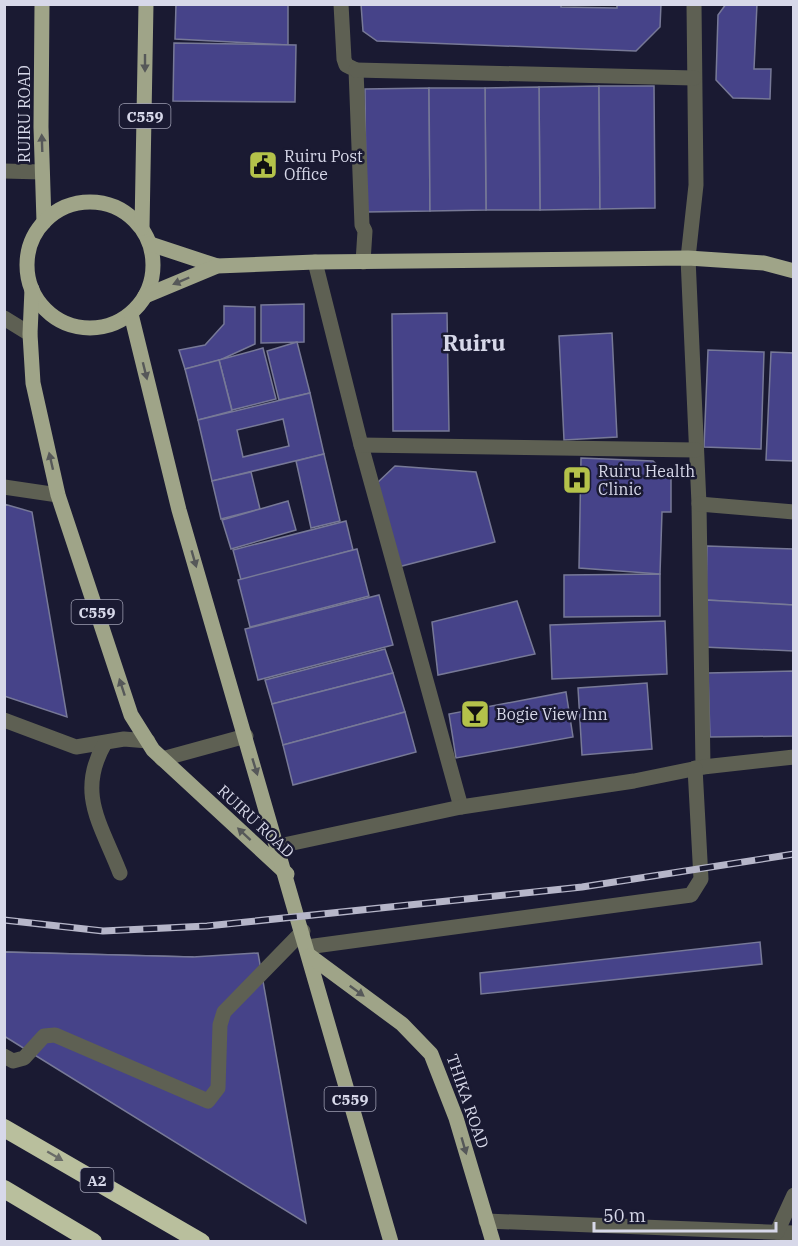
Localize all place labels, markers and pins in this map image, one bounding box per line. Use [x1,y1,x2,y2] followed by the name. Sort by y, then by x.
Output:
[284,146,363,184] place label: Ruiru Post Office
[247,149,279,181] public building icon: Ruiru Post Office
[598,461,695,499] place label: Ruiru Health Clinic
[561,464,593,496] hospital icon: Ruiru Health Clinic
[459,698,491,730] bar icon: Bogie View Inn
[496,704,608,724] place label: Bogie View Inn

